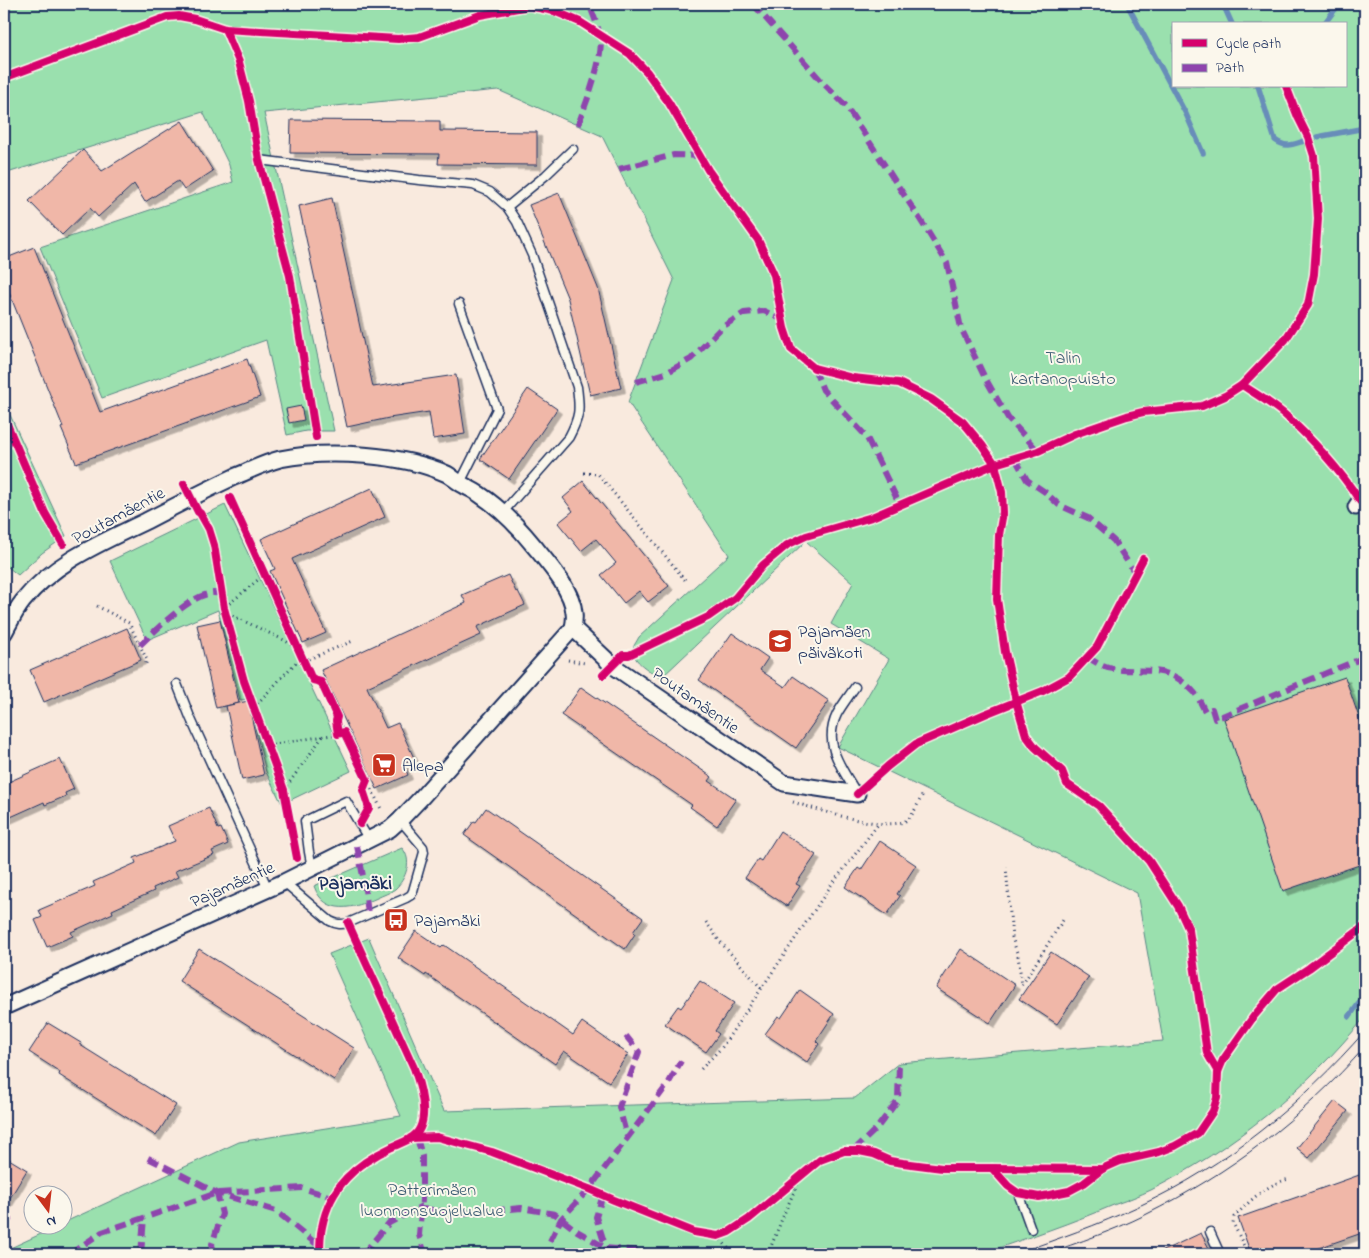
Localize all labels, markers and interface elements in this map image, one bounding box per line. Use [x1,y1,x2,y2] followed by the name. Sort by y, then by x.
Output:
[1172,22,1346,88] legend
[1216,33,1281,56] text: Cycle path
[1216,57,1244,79] text: Path
[1010,346,1116,393] park label: Talin kartanopuisto
[68,481,171,552] street label: Poutamäentie
[798,620,871,667] place label: Pajamäen päiväkoti
[767,628,793,654] school or university icon: Pajamäen päiväkoti
[646,662,745,742] street label: Poutamäentie
[371,752,397,778] supermarket icon: Alepa
[402,754,444,780] place label: Alepa
[187,855,280,916] street label: Pajamäentie
[318,870,392,899] district label: Pajamäki
[383,907,409,933] bus stop icon: Pajamäki
[414,909,481,935] place label: Pajamäki
[361,1178,504,1225] park label: Patterimäen luonnonsuojelualue
[22,1186,72,1236] north arrow
[44,1210,58,1232] text: N

